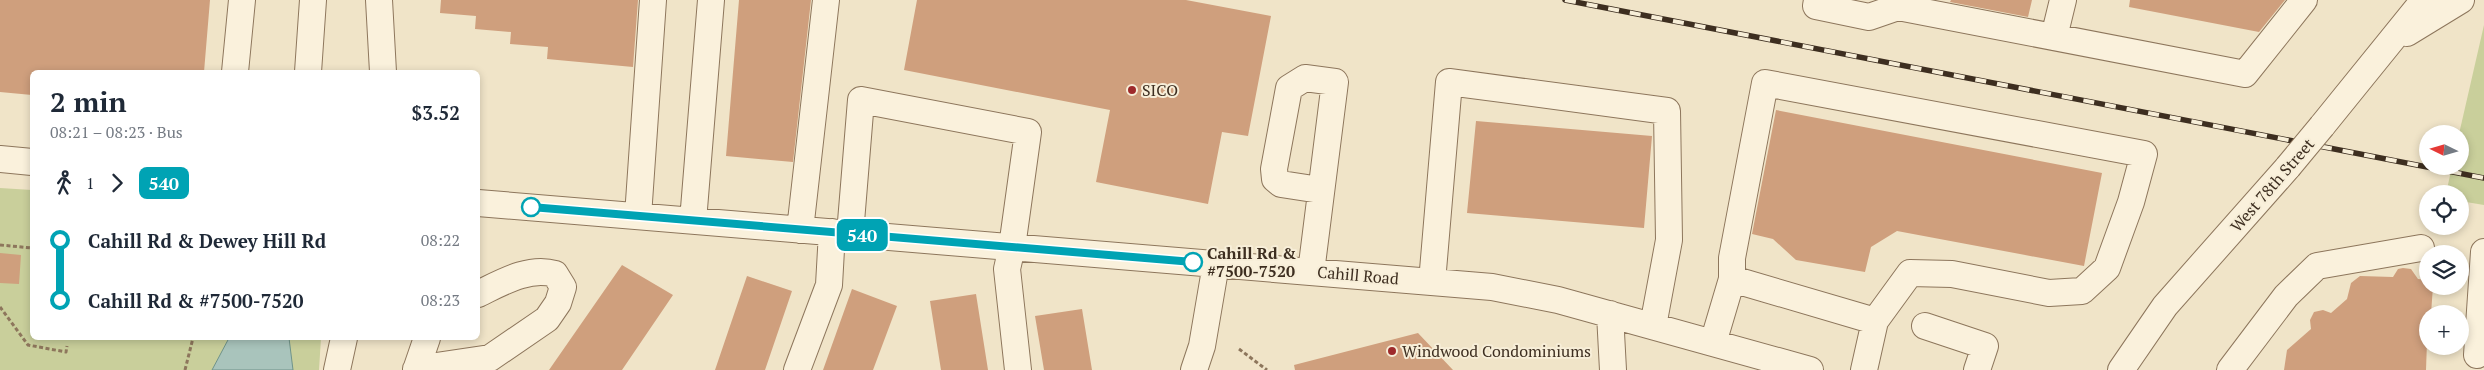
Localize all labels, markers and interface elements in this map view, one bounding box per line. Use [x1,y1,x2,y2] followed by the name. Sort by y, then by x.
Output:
[1142,79,1178,101] place label: SICO
[50,83,127,120] text: 2 min
[1126,84,1138,96] marker: SICO
[411,100,460,125] text: $3.52
[50,121,183,143] text: 08:21 – 08:23 · Bus
[2419,125,2469,175] north arrow
[2419,125,2469,355] map controls
[2225,133,2319,237] street label: West 78th Street
[50,169,78,197] icon: walk
[103,169,131,197] icon: forward
[149,171,179,195] text: 540
[86,172,95,194] text: 1
[2419,185,2469,235] button: locate
[521,197,541,217] unlabelled marker
[833,219,891,251] line badge: 540
[847,223,877,247] text: 540
[88,228,326,253] text: Cahill Rd & Dewey Hill Rd
[421,229,460,251] text: 08:22
[1207,242,1296,282] place label: Cahill Rd & #7500-7520
[2419,245,2469,295] button: layers
[1183,252,1203,272] marker: Cahill Rd & #7500-7520
[1316,260,1400,290] street label: Cahill Road
[88,288,304,313] text: Cahill Rd & #7500-7520
[421,289,460,311] text: 08:23
[2419,305,2469,355] button: +
[1402,340,1591,362] place label: Windwood Condominiums
[1386,345,1398,357] marker: Windwood Condominiums

